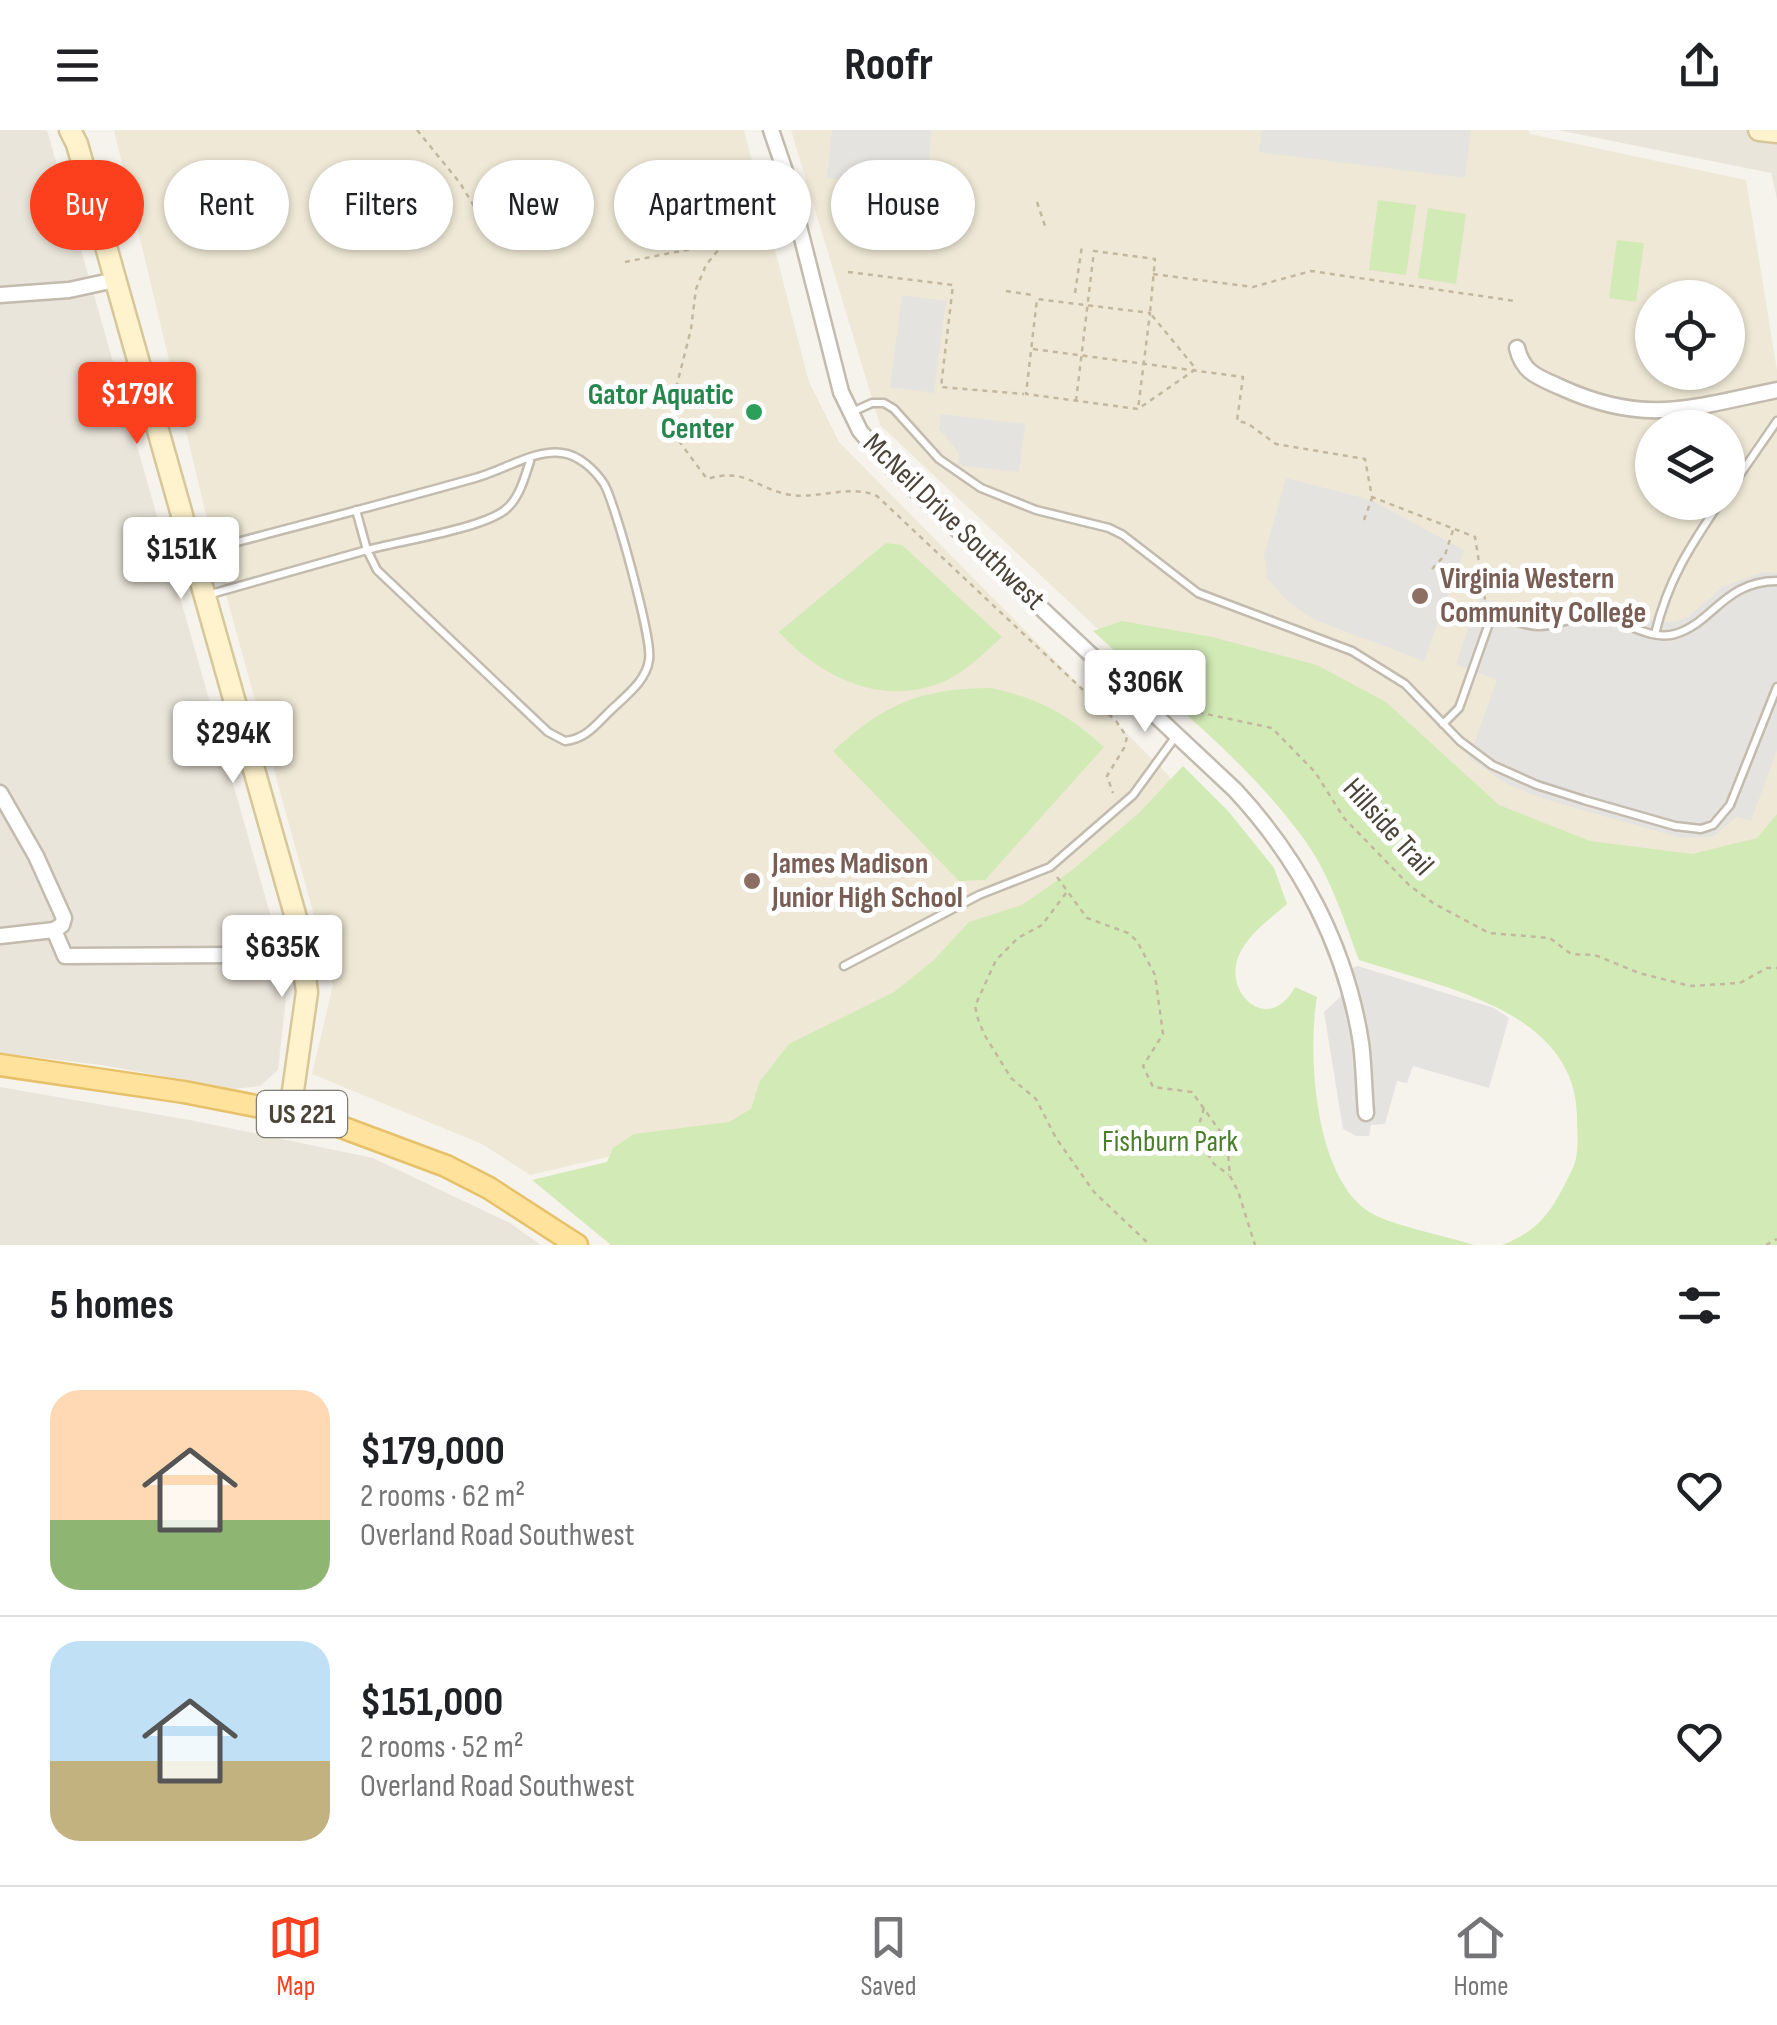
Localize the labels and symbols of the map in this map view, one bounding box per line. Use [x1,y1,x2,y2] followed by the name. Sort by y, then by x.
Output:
[67,362,207,447] pin: $179K
[588,377,734,447] place label: Gator Aquatic Center
[743,401,765,423] marker: Gator Aquatic Center
[856,426,1052,618] street label: McNeil Drive Southwest
[111,517,251,602] pin: $151K
[1440,561,1646,631] place label: Virginia Western Community College
[1409,585,1431,607] marker: Virginia Western Community College
[1075,650,1215,735] pin: $306K
[163,701,303,786] pin: $294K
[1335,771,1441,883] street label: Hillside Trail
[771,846,963,916] place label: James Madison Junior High School
[741,870,763,892] marker: James Madison Junior High School
[212,915,352,1000] pin: $635K
[257,1091,347,1137] road number: US 221
[1102,1124,1239,1160] park label: Fishburn Park

